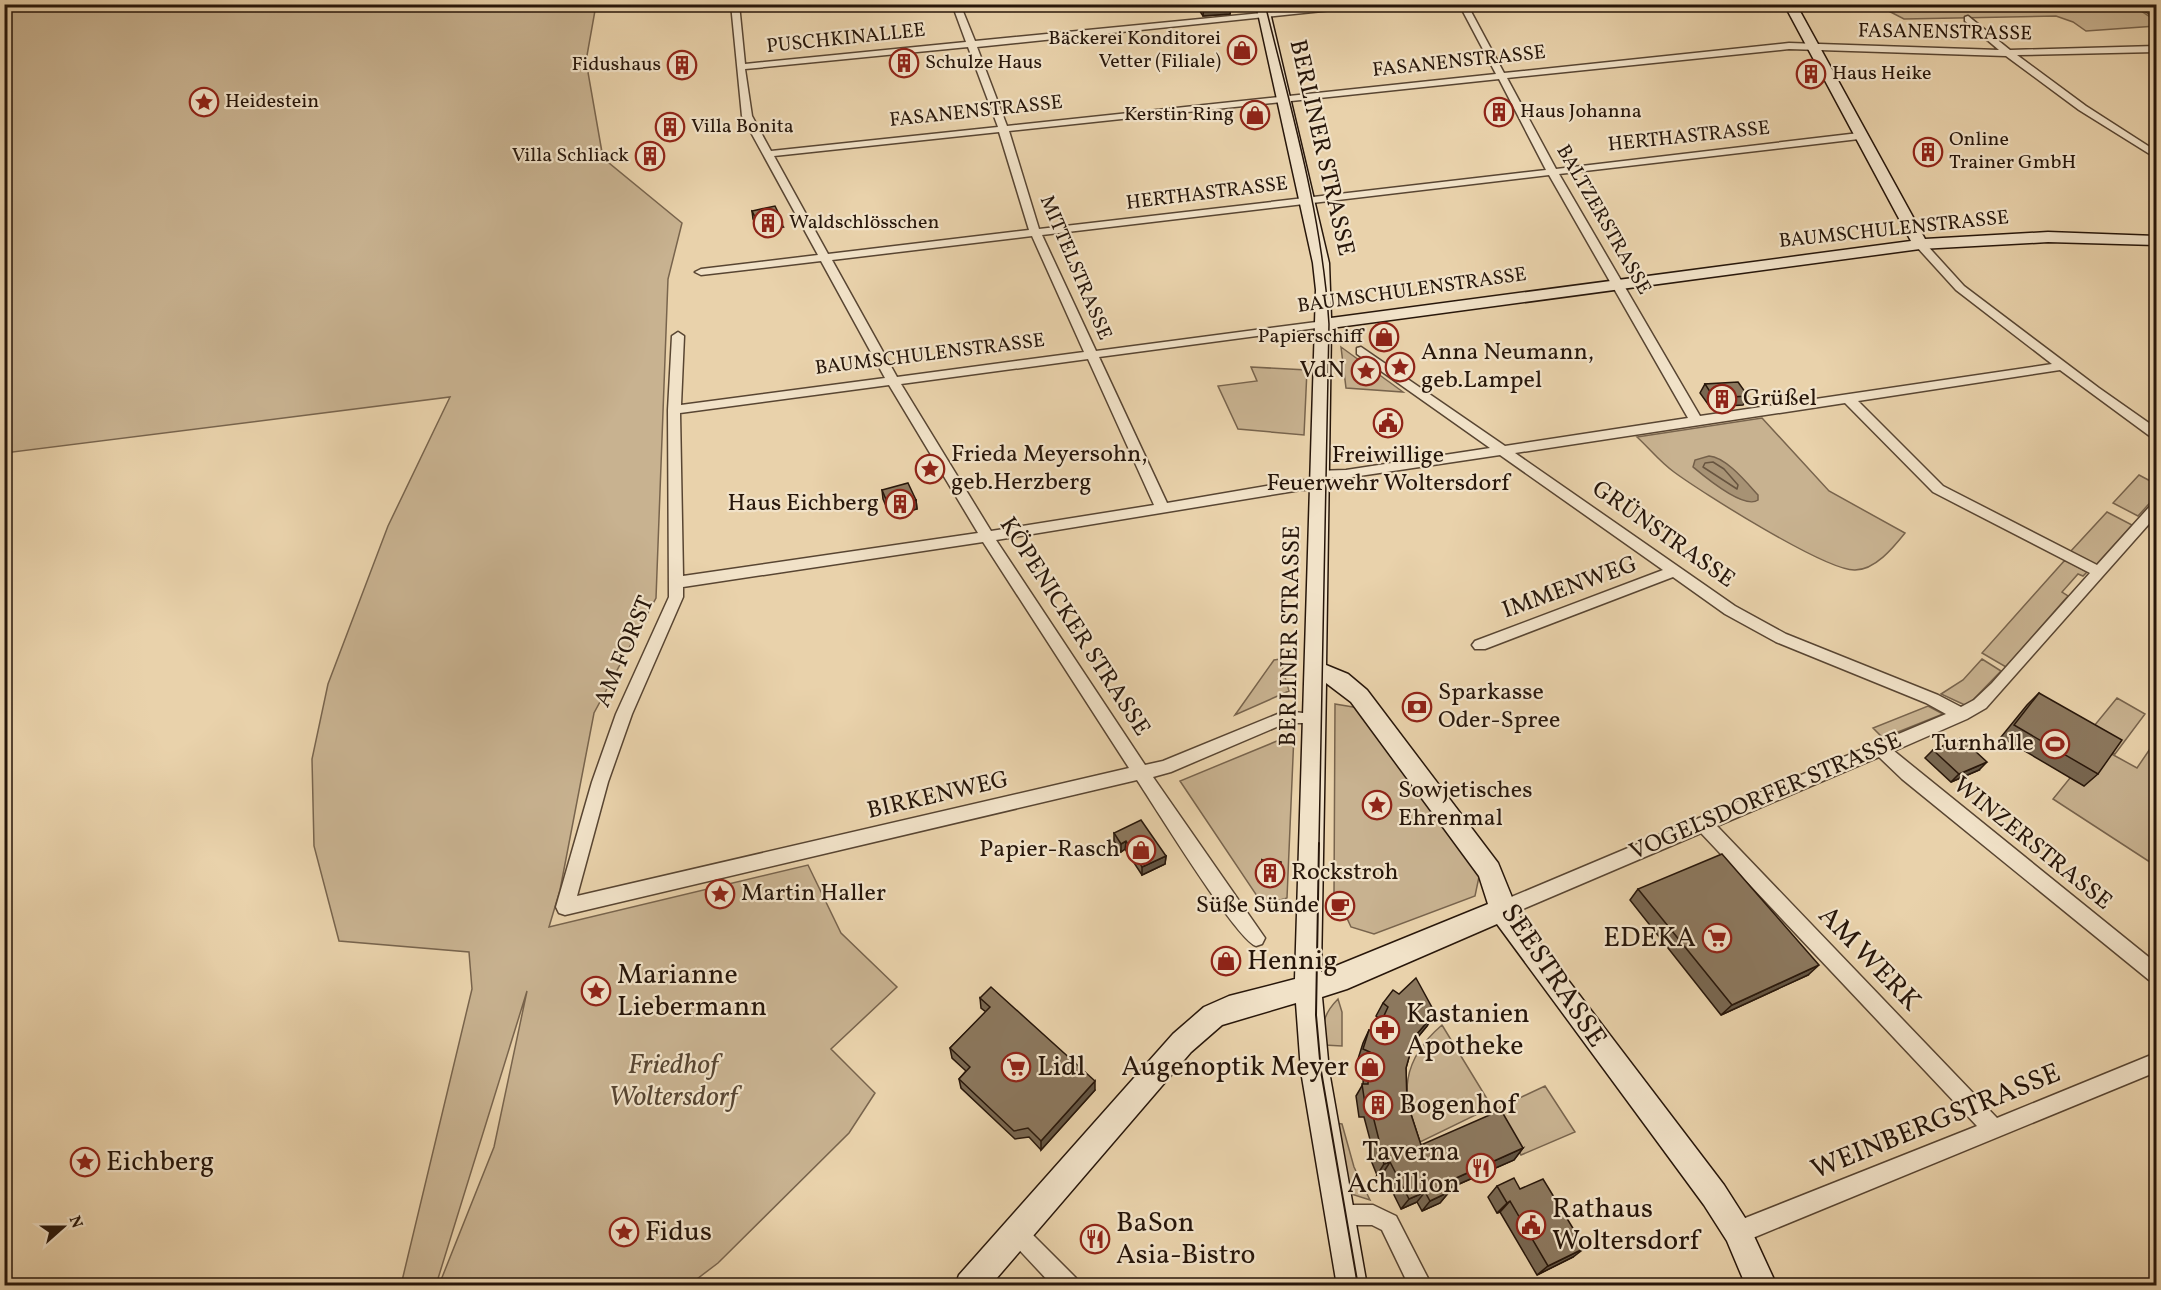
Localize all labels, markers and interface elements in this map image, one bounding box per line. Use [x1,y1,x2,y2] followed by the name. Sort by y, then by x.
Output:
[765,17,927,61] street label: PUSCHKINALLEE
[1858,17,2032,49] street label: FASANENSTRASSE
[1048,25,1221,76] place label: Bäckerei Konditorei Vetter (Filiale)
[1226,34,1258,66] shop icon: Bäckerei Konditorei Vetter (Filiale)
[1280,36,1362,260] street label: BERLINER STRASSE
[1371,39,1547,85] street label: FASANENSTRASSE
[888,47,920,79] building icon: Schulze Haus
[666,49,698,81] building icon: Fidushaus
[925,49,1042,77] place label: Schulze Haus
[572,51,661,79] place label: Fidushaus
[1795,58,1827,90] building icon: Haus Heike
[1832,60,1932,88] place label: Haus Heike
[188,86,220,118] place icon: Heidestein
[225,88,319,116] place label: Heidestein
[888,89,1064,135] street label: FASANENSTRASSE
[1483,96,1515,128] building icon: Haus Johanna
[1520,98,1642,126] place label: Haus Johanna
[1239,99,1271,131] shop icon: Kerstin Ring
[1124,101,1234,129] place label: Kerstin Ring
[654,111,686,143] building icon: Villa Bonita
[691,113,794,141] place label: Villa Bonita
[1606,115,1772,159] street label: HERTHASTRASSE
[1949,126,2076,177] place label: Online Trainer GmbH
[1912,136,1944,168] building icon: Online Trainer GmbH
[634,140,666,172] building icon: Villa Schliack
[1549,140,1657,300] street label: BALTZERSTRASSE
[512,142,629,170] place label: Villa Schliack
[1124,170,1290,218] street label: HERTHASTRASSE
[1032,191,1118,345] street label: MITTELSTRASSE
[1778,204,2010,256] street label: BAUMSCHULENSTRASSE
[752,207,784,239] building icon: Waldschlösschen
[789,209,939,237] place label: Waldschlösschen
[1296,261,1528,321] street label: BAUMSCHULENSTRASSE
[1368,321,1400,353] shop icon: Papierschiff
[1258,323,1365,351] place label: Papierschiff
[814,327,1046,383] street label: BAUMSCHULENSTRASSE
[1421,336,1594,398] place label: Anna Neumann, geb.Lampel
[1384,351,1416,383] place icon: Anna Neumann, geb.Lampel
[1299,354,1345,388] place label: VdN
[1350,355,1382,387] place icon: VdN
[1743,382,1817,416] place label: Grüßel
[1706,383,1738,415] building icon: Grüßel
[1372,407,1404,439] public building icon: Freiwillige Feuerwehr Woltersdorf
[951,438,1148,500] place label: Frieda Meyersohn, geb.Herzberg
[1266,439,1512,501] place label: Freiwillige Feuerwehr Woltersdorf
[914,453,946,485] place icon: Frieda Meyersohn, geb.Herzberg
[1584,473,1742,597] street label: GRÜNSTRASSE
[727,487,879,521] place label: Haus Eichberg
[884,488,916,520] building icon: Haus Eichberg
[990,511,1158,743] street label: KÖPENICKER STRASSE
[1272,525,1310,747] street label: BERLINER STRASSE
[1498,548,1642,628] street label: IMMENWEG
[586,591,664,713] street label: AM FORST
[1438,676,1560,738] place label: Sparkasse Oder-Spree
[1401,691,1433,723] bank icon: Sparkasse Oder-Spree
[1625,724,1907,870] street label: VOGELSDORFER STRASSE
[1931,727,2034,761] place label: Turnhalle
[2039,728,2071,760] sports icon: Turnhalle
[864,763,1012,829] street label: BIRKENWEG
[1945,769,2119,919] street label: WINZERSTRASSE
[1398,774,1533,836] place label: Sowjetisches Ehrenmal
[1361,789,1393,821] place icon: Sowjetisches Ehrenmal
[979,833,1120,867] place label: Papier-Rasch
[1125,834,1157,866] shop icon: Papier-Rasch
[1291,856,1399,890] place label: Rockstroh
[1254,857,1286,889] building icon: Rockstroh
[741,877,886,911] place label: Martin Haller
[704,878,736,910] place icon: Martin Haller
[1196,889,1319,923] place label: Süße Sünde
[1324,890,1356,922] cafe icon: Süße Sünde
[1490,896,1616,1056] street label: SEESTRASSE
[1809,897,1929,1021] street label: AM WERK
[1603,919,1696,958] place label: EDEKA
[1701,922,1733,954] supermarket icon: EDEKA
[1247,942,1338,981] place label: Hennig
[1210,945,1242,977] shop icon: Hennig
[617,956,767,1027] place label: Marianne Liebermann
[580,975,612,1007] place icon: Marianne Liebermann
[1406,995,1530,1066] place label: Kastanien Apotheke
[1369,1014,1401,1046] pharmacy icon: Kastanien Apotheke
[608,1046,742,1117] park label: Friedhof Woltersdorf
[1037,1048,1085,1087] place label: Lidl
[1121,1048,1349,1087] place label: Augenoptik Meyer
[1000,1051,1032,1083] supermarket icon: Lidl
[1354,1051,1386,1083] shop icon: Augenoptik Meyer
[1805,1054,2067,1190] street label: WEINBERGSTRASSE
[1399,1086,1519,1125] place label: Bogenhof
[1362,1089,1394,1121] building icon: Bogenhof
[1347,1133,1460,1204] place label: Taverna Achillion
[106,1143,214,1182] place label: Eichberg
[69,1146,101,1178] place icon: Eichberg
[1465,1152,1497,1184] restaurant icon: Taverna Achillion
[1552,1190,1702,1261] place label: Rathaus Woltersdorf
[33,1197,93,1257] north arrow
[1116,1204,1255,1275] place label: BaSon Asia-Bistro
[1515,1209,1547,1241] public building icon: Rathaus Woltersdorf
[63,1213,88,1232] text: N
[645,1213,712,1252] place label: Fidus
[608,1216,640,1248] place icon: Fidus
[1079,1223,1111,1255] restaurant icon: BaSon Asia-Bistro

